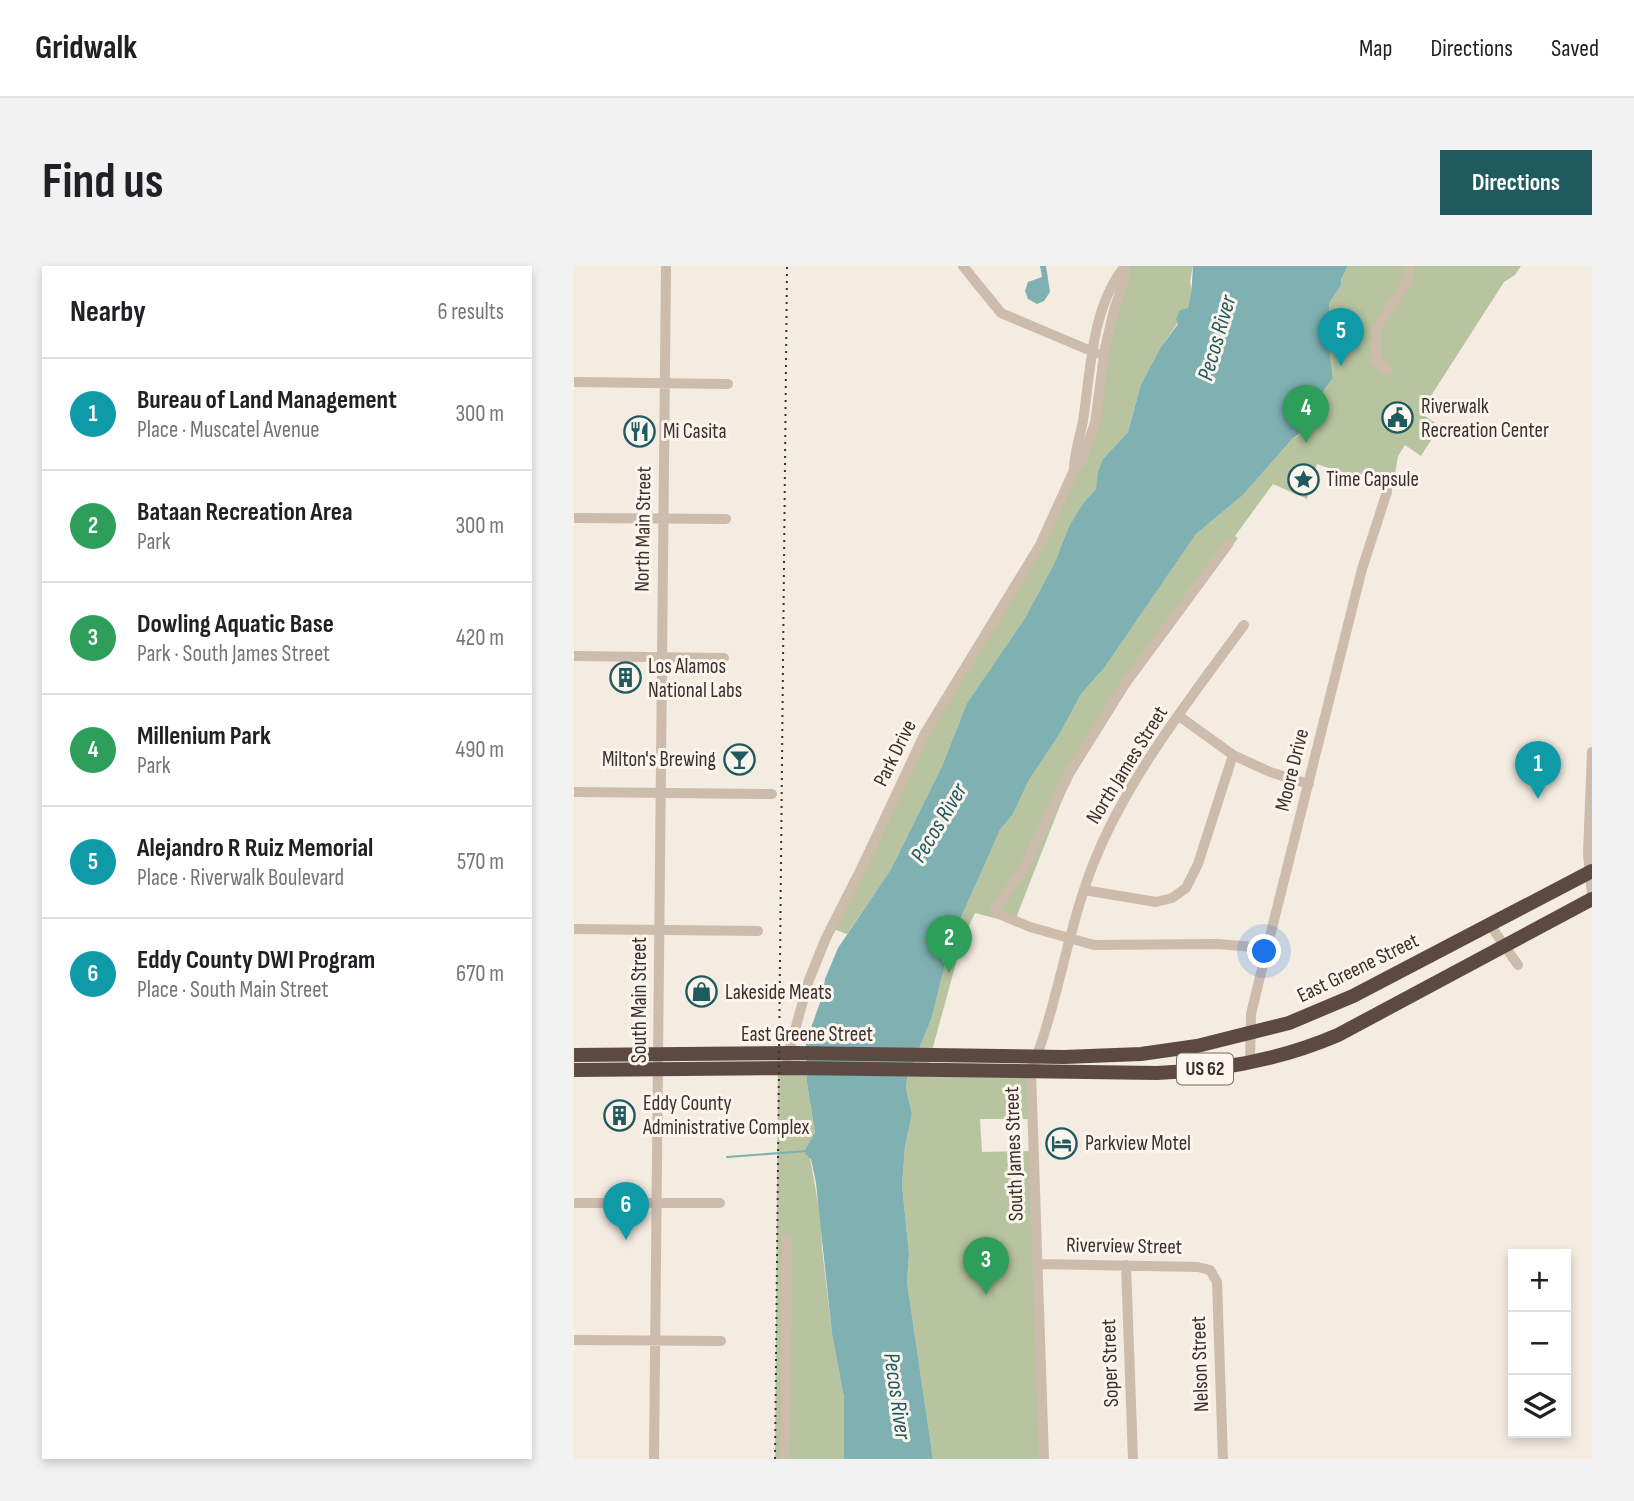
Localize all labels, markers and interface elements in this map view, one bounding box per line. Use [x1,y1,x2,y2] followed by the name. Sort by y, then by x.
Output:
[35,28,137,68] text: Gridwalk
[1359,34,1392,63] text: Map
[1430,34,1513,63] text: Directions
[1551,34,1599,63] text: Saved
[1440,150,1592,215] button: Directions
[42,153,164,212] text: Find us
[1192,291,1243,384] water label: Pecos River
[70,294,146,330] text: Nearby
[438,298,504,326] text: 6 results
[1318,308,1364,366] pin: 5
[137,385,397,416] text: Bureau of Land Management
[1283,385,1329,443] pin: 4
[1421,394,1549,443] place label: Riverwalk Recreation Center
[88,400,98,428] text: 1
[455,400,504,428] text: 300 m
[1381,401,1415,435] public building icon: Riverwalk Recreation Center
[623,414,657,448] restaurant icon: Mi Casita
[137,416,320,444] text: Place · Muscatel Avenue
[663,419,726,444] place label: Mi Casita
[1286,462,1320,496] place icon: Time Capsule
[629,466,657,592] street label: North Main Street
[1326,467,1419,492] place label: Time Capsule
[137,497,353,528] text: Bataan Recreation Area
[88,512,98,540] text: 2
[455,512,504,540] text: 300 m
[137,528,171,556] text: Park
[137,609,334,640] text: Dowling Aquatic Base
[88,624,98,652] text: 3
[456,624,504,652] text: 420 m
[137,640,330,668] text: Park · South James Street
[648,654,742,703] place label: Los Alamos National Labs
[608,661,642,695] building icon: Los Alamos National Labs
[1081,702,1173,828] street label: North James Street
[868,716,922,790] street label: Park Drive
[137,721,271,752] text: Millenium Park
[1270,726,1314,814] street label: Moore Drive
[88,736,98,764] text: 4
[455,736,504,764] text: 490 m
[1515,741,1561,799] pin: 1
[722,742,756,776] bar icon: Milton's Brewing
[602,747,716,772] place label: Milton's Brewing
[137,752,171,780] text: Park
[905,777,974,868] water label: Pecos River
[137,833,373,864] text: Alejandro R Ruiz Memorial
[88,848,98,876] text: 5
[457,848,504,876] text: 570 m
[137,864,344,892] text: Place · Riverwalk Boulevard
[926,915,972,973] pin: 2
[1293,928,1423,1008] street label: East Greene Street
[1247,934,1281,968] your location
[627,937,652,1063] street label: South Main Street
[137,945,375,976] text: Eddy County DWI Program
[88,960,98,988] text: 6
[456,960,504,988] text: 670 m
[685,975,719,1009] shop icon: Lakeside Meats
[137,976,328,1004] text: Place · South Main Street
[725,980,832,1005] place label: Lakeside Meats
[741,1022,873,1047] street label: East Greene Street
[1177,1054,1233,1084] road number: US 62
[999,1086,1029,1222] street label: South James Street
[642,1091,810,1140] place label: Eddy County Administrative Complex
[603,1098,637,1132] building icon: Eddy County Administrative Complex
[1045,1126,1079,1160] hotel icon: Parkview Motel
[1085,1131,1191,1156] place label: Parkview Motel
[603,1182,649,1240] pin: 6
[1066,1232,1182,1260] street label: Riverview Street
[963,1237,1009,1295] pin: 3
[1508,1249,1571,1438] map controls
[1508,1249,1571,1312] button: +
[1508,1312,1571,1375] button: −
[1186,1316,1214,1412] street label: Nelson Street
[1096,1318,1124,1408] street label: Soper Street
[877,1351,917,1443] water label: Pecos River
[1508,1375,1571,1438] button: layers

